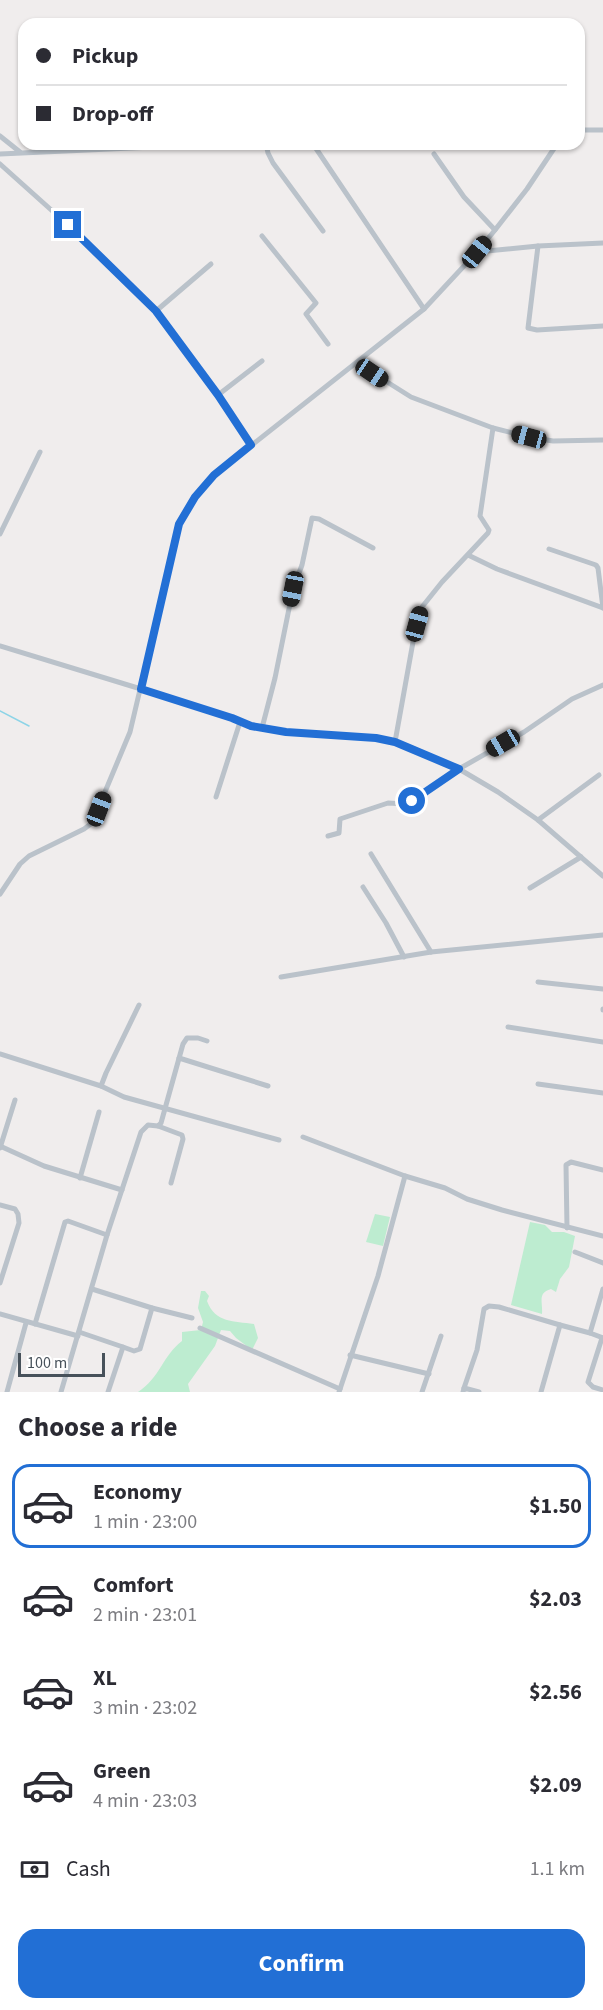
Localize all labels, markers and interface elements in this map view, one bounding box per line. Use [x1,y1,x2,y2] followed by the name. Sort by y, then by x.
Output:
[72,40,138,72] text: Pickup
[72,98,153,130] text: Drop-off
[54,211,81,238] route end
[459,232,495,272] car
[352,355,392,391] car
[509,424,549,450] car
[281,570,305,608] car
[404,604,430,644] car
[483,726,523,760] car
[398,787,425,814] route start
[84,789,114,829] car
[18,1350,105,1378] scale bar
[27,1352,67,1374] text: 100 m
[18,1408,178,1447] text: Choose a ride
[93,1476,182,1508] text: Economy
[21,1479,75,1533] icon: car
[529,1490,582,1522] text: $1.50
[93,1508,197,1536] text: 1 min · 23:00
[93,1569,174,1601] text: Comfort
[21,1572,75,1626] icon: car
[529,1583,582,1615] text: $2.03
[93,1601,197,1629] text: 2 min · 23:01
[93,1662,117,1694] text: XL
[21,1665,75,1719] icon: car
[529,1676,582,1708] text: $2.56
[93,1694,197,1722] text: 3 min · 23:02
[93,1755,151,1787] text: Green
[21,1758,75,1812] icon: car
[529,1769,582,1801] text: $2.09
[93,1787,197,1815] text: 4 min · 23:03
[18,1853,51,1886] icon: cash
[66,1853,111,1885] text: Cash
[530,1855,585,1883] text: 1.1 km
[18,1929,585,1998] button: Confirm

